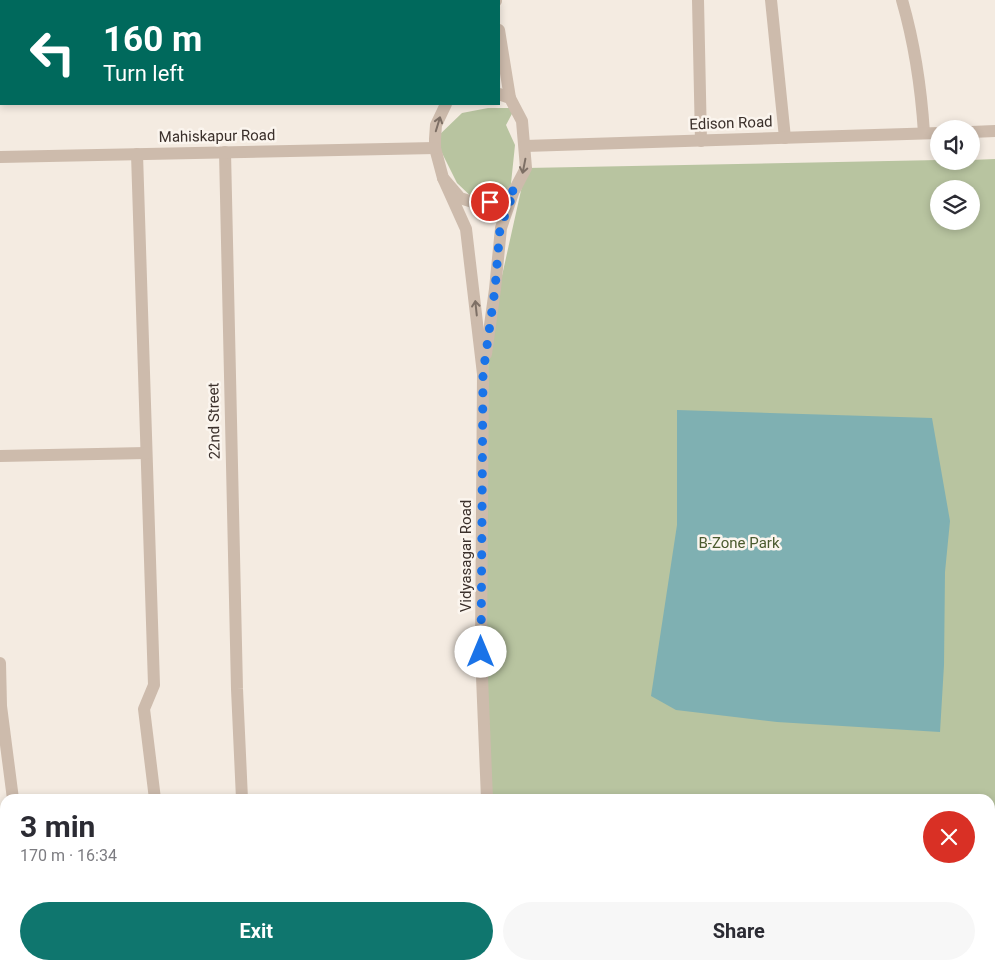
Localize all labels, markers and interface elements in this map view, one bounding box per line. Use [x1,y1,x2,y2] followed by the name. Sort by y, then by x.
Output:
[103,19,202,60] text: 160 m
[20,20,85,85] icon: left
[103,61,184,86] text: Turn left
[689,113,773,133] street label: Edison Road
[434,116,444,132] one-way arrow
[930,120,980,230] map controls
[930,120,980,170] button: sound
[159,126,275,146] street label: Mahiskapur Road
[519,158,528,174] one-way arrow
[930,180,980,230] button: layers
[469,181,511,223] pin
[476,188,504,216] icon: arrive
[471,301,481,317] one-way arrow
[204,382,224,460] street label: 22nd Street
[457,500,475,612] street label: Vidyasagar Road
[698,534,780,552] park label: B-Zone Park
[454,625,506,677] position arrow
[20,809,95,844] text: 3 min
[923,811,975,863] button: close
[20,846,117,865] text: 170 m · 16:34
[20,902,493,960] button: Exit
[503,902,975,960] button: Share

